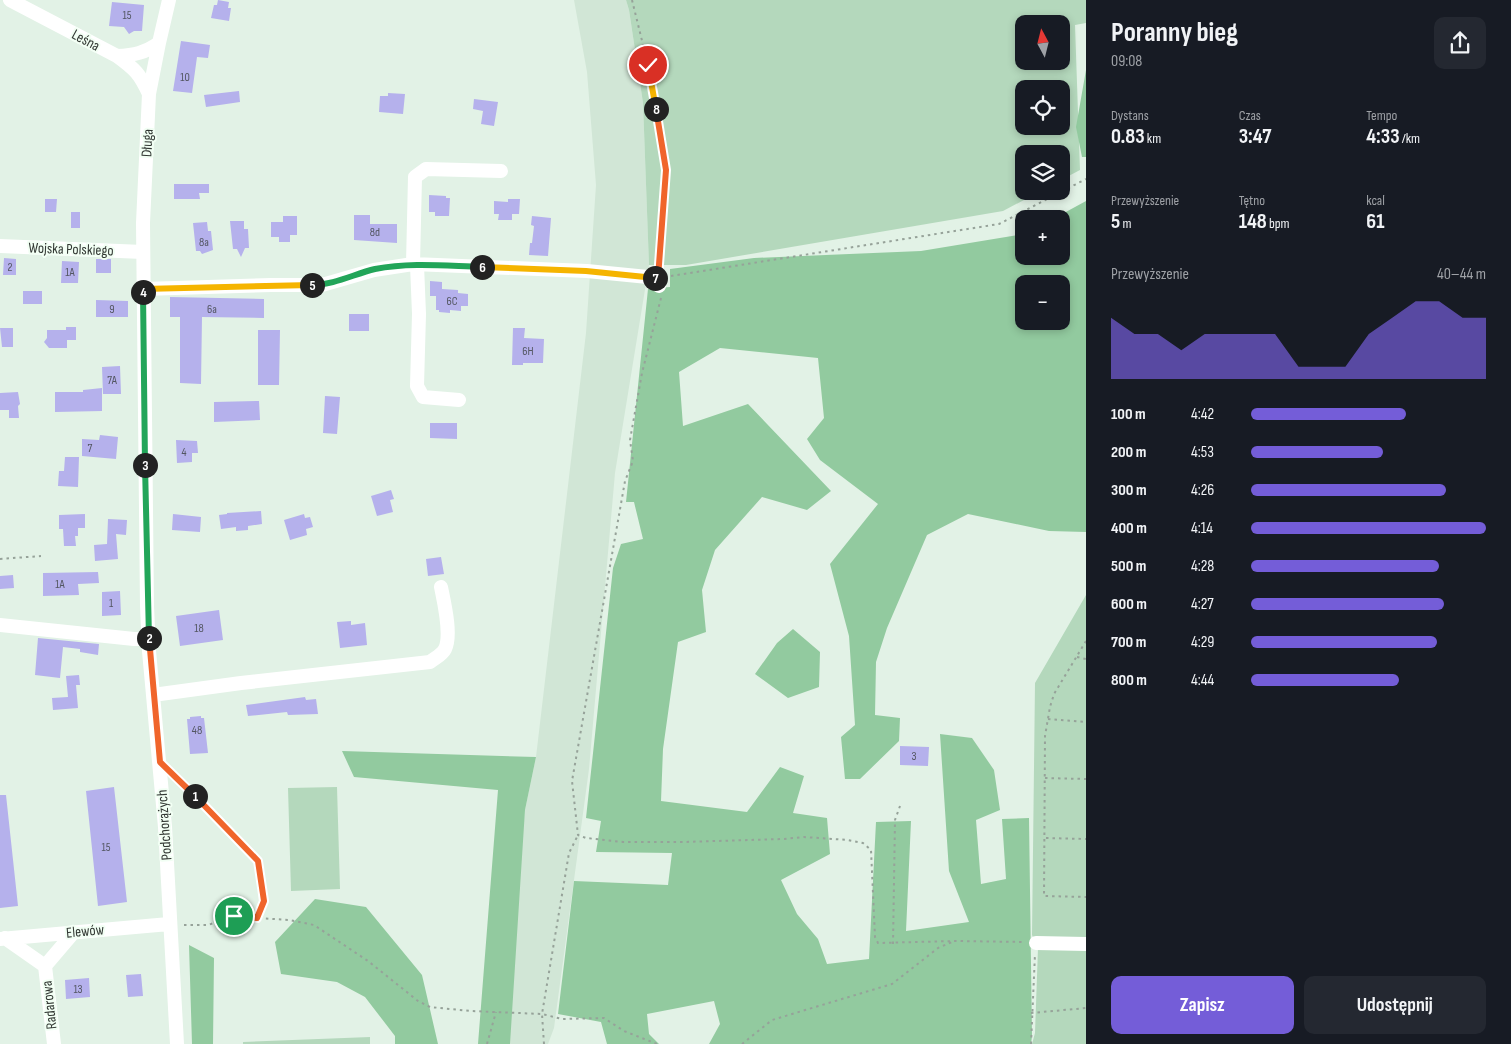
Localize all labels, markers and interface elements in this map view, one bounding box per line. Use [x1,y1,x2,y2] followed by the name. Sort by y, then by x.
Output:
[122,8,132,23] house number: 15
[1015,15,1070,70] north arrow
[1015,15,1070,330] map controls
[1111,16,1238,49] text: Poranny bieg
[1434,17,1486,69] button: share
[69,25,103,56] street label: Leśna
[627,44,669,86] pin
[634,51,662,79] icon: check
[1111,52,1142,71] text: 09:08
[180,70,190,85] house number: 10
[1015,80,1070,135] button: locate
[644,96,668,122] pin: 8
[653,101,660,118] text: 8
[1111,107,1149,124] text: Dystans
[1239,107,1261,124] text: Czas
[1366,107,1397,124] text: Tempo
[1111,124,1145,149] text: 0.83
[1239,124,1271,149] text: 3:47
[1366,124,1400,149] text: 4:33
[137,128,158,158] street label: Długa
[1145,130,1161,147] text: km
[1400,130,1420,147] text: /km
[1015,145,1070,200] button: layers
[1111,192,1179,209] text: Przewyższenie
[1239,192,1265,209] text: Tętno
[1366,192,1385,209] text: kcal
[1111,209,1120,234] text: 5
[1239,209,1267,234] text: 148
[1366,209,1384,234] text: 61
[1015,210,1070,265] button: +
[1120,215,1131,232] text: m
[1267,215,1290,232] text: bpm
[370,225,380,240] house number: 8d
[199,235,209,250] house number: 8a
[28,239,114,260] street label: Wojska Polskiego
[470,254,494,280] pin: 6
[479,259,486,276] text: 6
[8,260,13,275] house number: 2
[65,265,76,280] house number: 1A
[1111,265,1189,284] text: Przewyższenie
[1437,265,1486,284] text: 40–44 m
[642,266,668,290] pin: 7
[652,270,659,287] text: 7
[300,272,324,298] pin: 5
[1015,275,1070,330] button: −
[309,277,316,294] text: 5
[130,280,156,304] pin: 4
[140,284,147,301] text: 4
[446,294,458,309] house number: 6C
[109,302,115,317] house number: 9
[207,302,217,317] house number: 6a
[522,344,534,359] house number: 6H
[107,373,118,388] house number: 7A
[1111,405,1146,424] text: 100 m
[1191,405,1214,424] text: 4:42
[88,441,93,456] house number: 7
[1111,443,1146,462] text: 200 m
[1191,443,1214,462] text: 4:53
[181,445,187,460] house number: 4
[132,452,158,478] pin: 3
[142,457,149,474] text: 3
[1111,481,1147,500] text: 300 m
[1191,481,1214,500] text: 4:26
[1111,519,1147,538] text: 400 m
[1191,519,1213,538] text: 4:14
[1111,557,1146,576] text: 500 m
[1191,557,1214,576] text: 4:28
[55,577,66,592] house number: 1A
[1111,595,1147,614] text: 600 m
[1191,595,1214,614] text: 4:27
[109,596,114,611] house number: 1
[194,621,204,636] house number: 18
[136,626,162,650] pin: 2
[146,630,153,647] text: 2
[1111,633,1146,652] text: 700 m
[1191,633,1214,652] text: 4:29
[1111,671,1147,690] text: 800 m
[1191,671,1214,690] text: 4:44
[192,723,202,738] house number: 48
[911,749,917,764] house number: 3
[182,784,208,808] pin: 1
[193,788,198,805] text: 1
[153,789,176,861] street label: Podchorążych
[101,840,111,855] house number: 15
[213,895,255,937] pin
[220,902,248,930] icon: arrive
[65,920,105,943] street label: Elewów
[1111,976,1294,1034] button: Zapisz
[1304,976,1486,1034] button: Udostępnij
[37,979,61,1030] street label: Radarowa
[73,982,83,997] house number: 13

